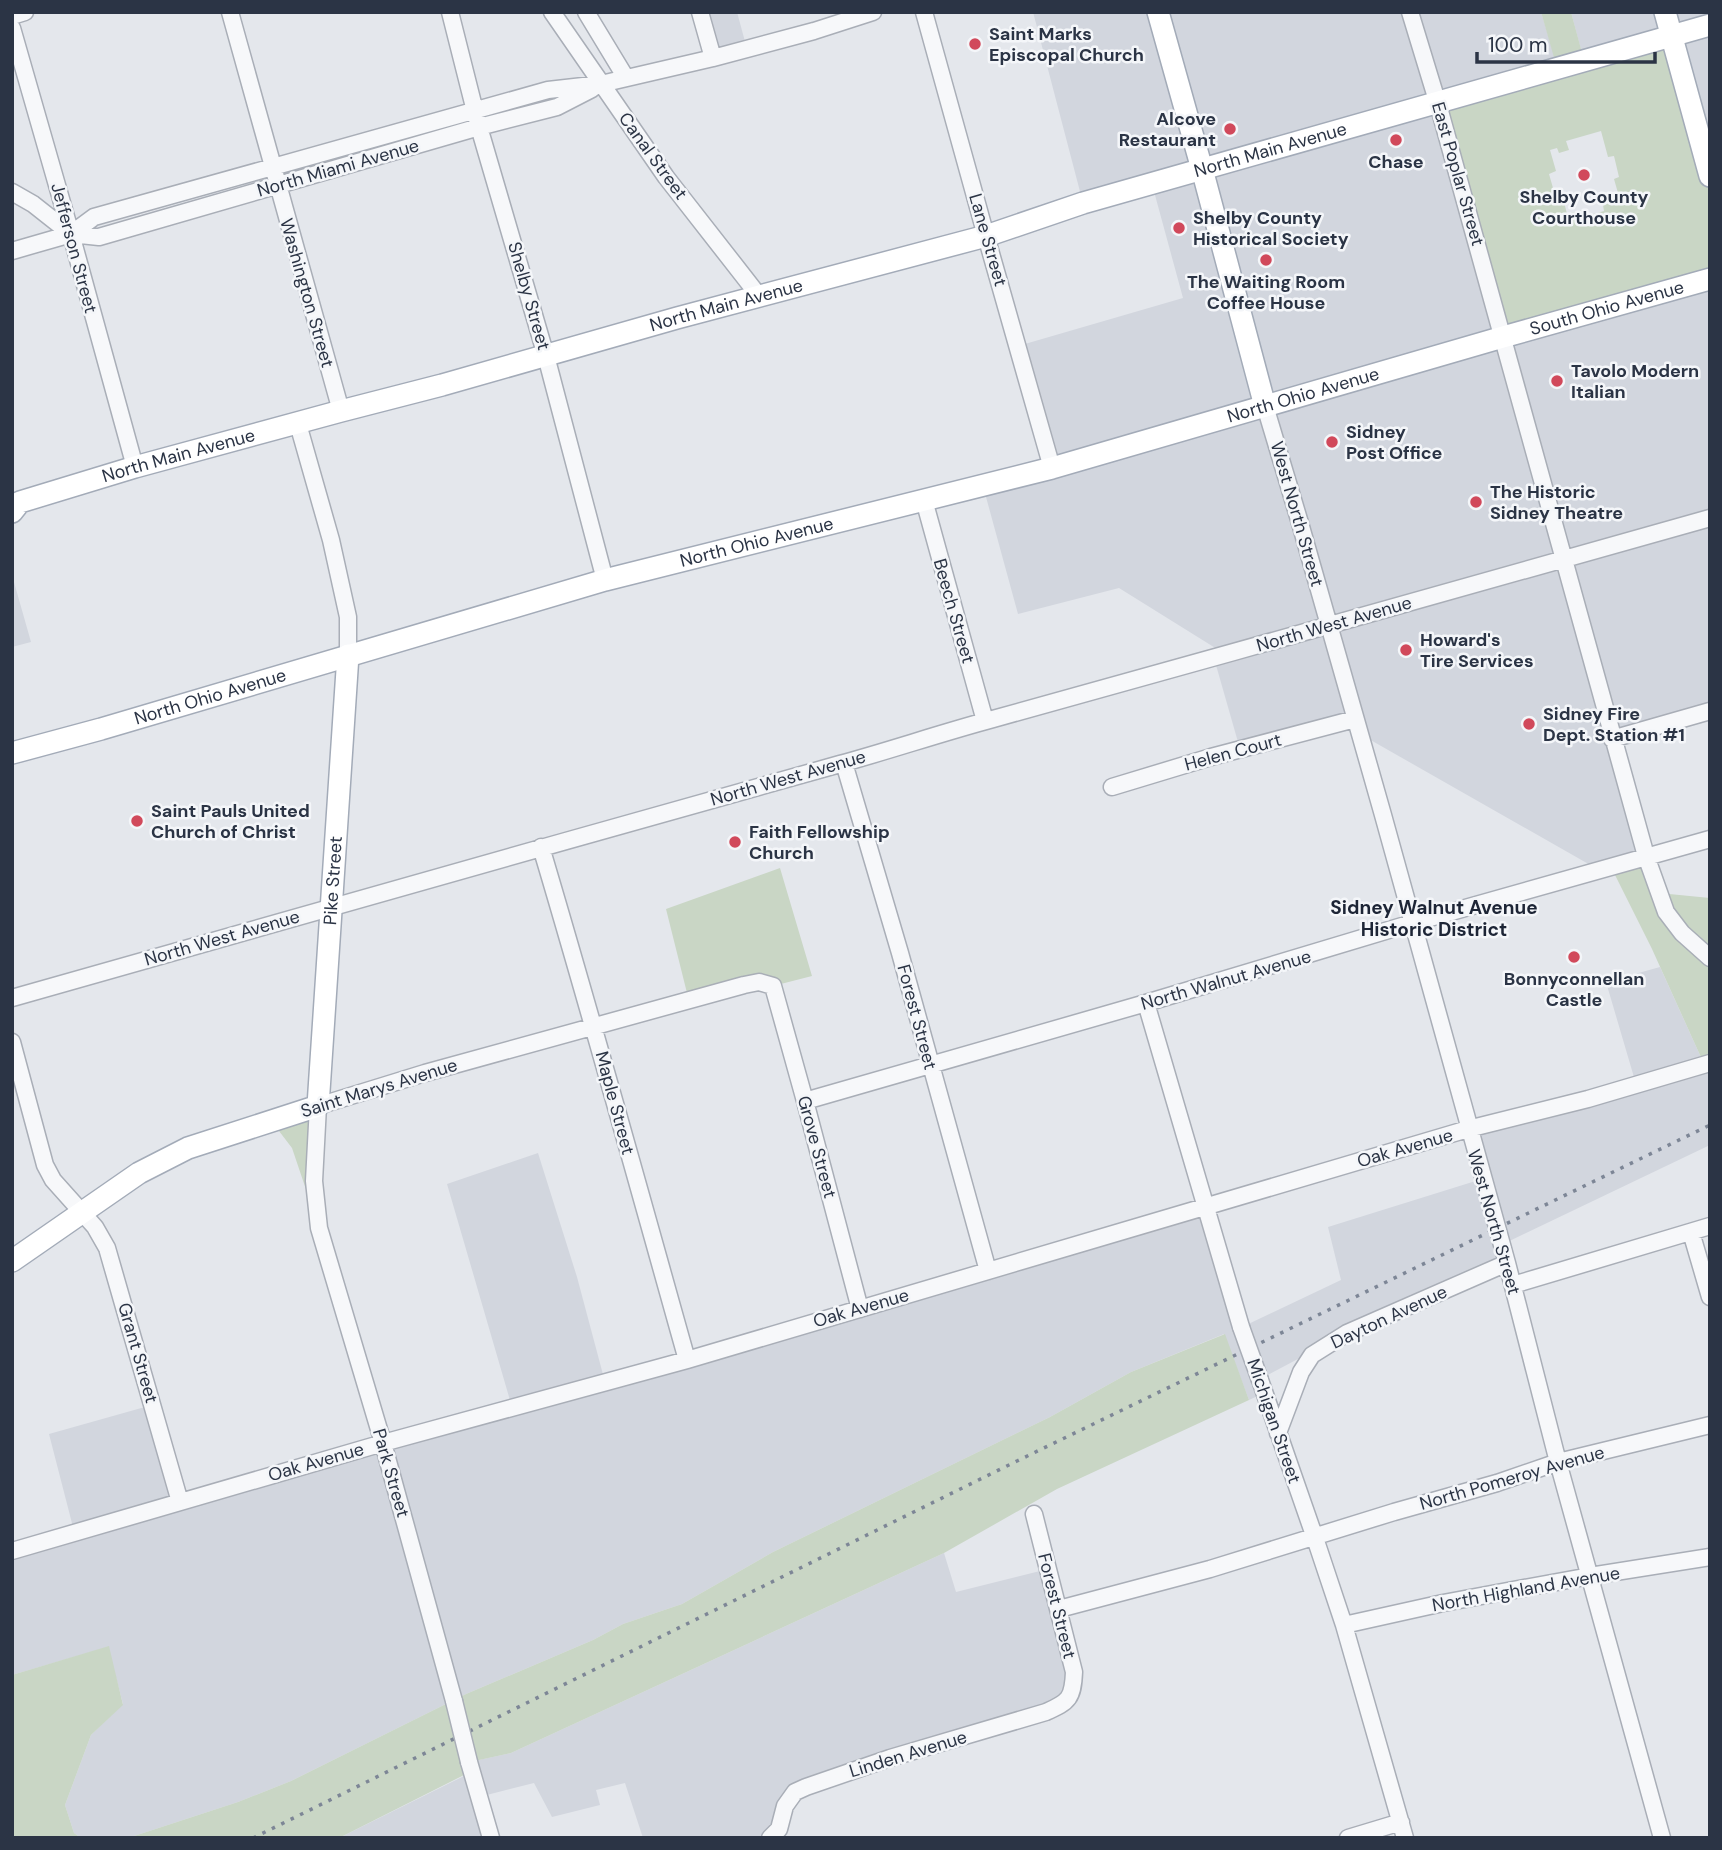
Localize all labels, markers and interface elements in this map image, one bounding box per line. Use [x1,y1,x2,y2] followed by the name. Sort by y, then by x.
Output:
[1477,21,1656,65] scale bar
[989,22,1144,67] place label: Saint Marks Episcopal Church
[1488,31,1548,59] text: 100 m
[967,36,983,52] marker: Saint Marks Episcopal Church
[1426,99,1490,249] street label: East Poplar Street
[613,107,693,205] street label: Canal Street
[1119,107,1216,152] place label: Alcove Restaurant
[1191,117,1349,183] street label: North Main Avenue
[1222,121,1238,137] marker: Alcove Restaurant
[1388,132,1404,148] marker: Chase
[254,133,422,203] street label: North Miami Avenue
[1368,150,1424,174] place label: Chase
[1576,167,1592,183] marker: Shelby County Courthouse
[45,180,103,316] street label: Jefferson Street
[1520,185,1649,230] place label: Shelby County Courthouse
[963,191,1013,289] street label: Lane Street
[1193,206,1349,251] place label: Shelby County Historical Society
[274,216,340,370] street label: Washington Street
[1171,220,1187,236] marker: Shelby County Historical Society
[502,239,556,353] street label: Shelby Street
[1258,252,1274,268] marker: The Waiting Room Coffee House
[1187,270,1345,315] place label: The Waiting Room Coffee House
[647,273,805,337] street label: North Main Avenue
[1527,275,1687,341] street label: South Ohio Avenue
[1571,359,1699,404] place label: Tavolo Modern Italian
[1224,362,1382,429] street label: North Ohio Avenue
[1549,373,1565,389] marker: Tavolo Modern Italian
[1346,420,1443,465] place label: Sidney Post Office
[99,423,258,488] street label: North Main Avenue
[1324,434,1340,450] marker: Sidney Post Office
[1265,439,1329,589] street label: West North Street
[1490,480,1623,525] place label: The Historic Sidney Theatre
[1468,494,1484,510] marker: The Historic Sidney Theatre
[677,511,836,573] street label: North Ohio Avenue
[928,556,980,666] street label: Beech Street
[1254,590,1414,658] street label: North West Avenue
[1420,628,1533,673] place label: Howard's Tire Services
[1398,642,1414,658] marker: Howard's Tire Services
[131,663,289,731] street label: North Ohio Avenue
[1543,702,1685,747] place label: Sidney Fire Dept. Station #1
[1521,716,1537,732] marker: Sidney Fire Dept. Station #1
[1182,728,1284,776] street label: Helen Court
[708,744,868,812] street label: North West Avenue
[151,799,310,844] place label: Saint Pauls United Church of Christ
[129,813,145,829] marker: Saint Pauls United Church of Christ
[749,820,890,865] place label: Faith Fellowship Church
[727,834,743,850] marker: Faith Fellowship Church
[318,835,348,926] street label: Pike Street
[1330,895,1538,942] district label: Sidney Walnut Avenue Historic District
[142,904,302,972] street label: North West Avenue
[1138,944,1314,1016] street label: North Walnut Avenue
[1566,949,1582,965] marker: Bonnyconnellan Castle
[891,962,943,1072] street label: Forest Street
[1504,967,1644,1012] place label: Bonnyconnellan Castle
[590,1049,640,1157] street label: Maple Street
[298,1053,460,1123] street label: Saint Marys Avenue
[792,1093,842,1201] street label: Grove Street
[1354,1123,1456,1173] street label: Oak Avenue
[1462,1147,1526,1297] street label: West North Street
[1327,1280,1451,1354] street label: Dayton Avenue
[810,1283,912,1333] street label: Oak Avenue
[112,1300,164,1406] street label: Grant Street
[1241,1355,1307,1487] street label: Michigan Street
[367,1426,415,1520] street label: Park Street
[265,1437,367,1487] street label: Oak Avenue
[1417,1440,1607,1516] street label: North Pomeroy Avenue
[1032,1551,1082,1661] street label: Forest Street
[1430,1561,1622,1617] street label: North Highland Avenue
[846,1725,970,1783] street label: Linden Avenue

